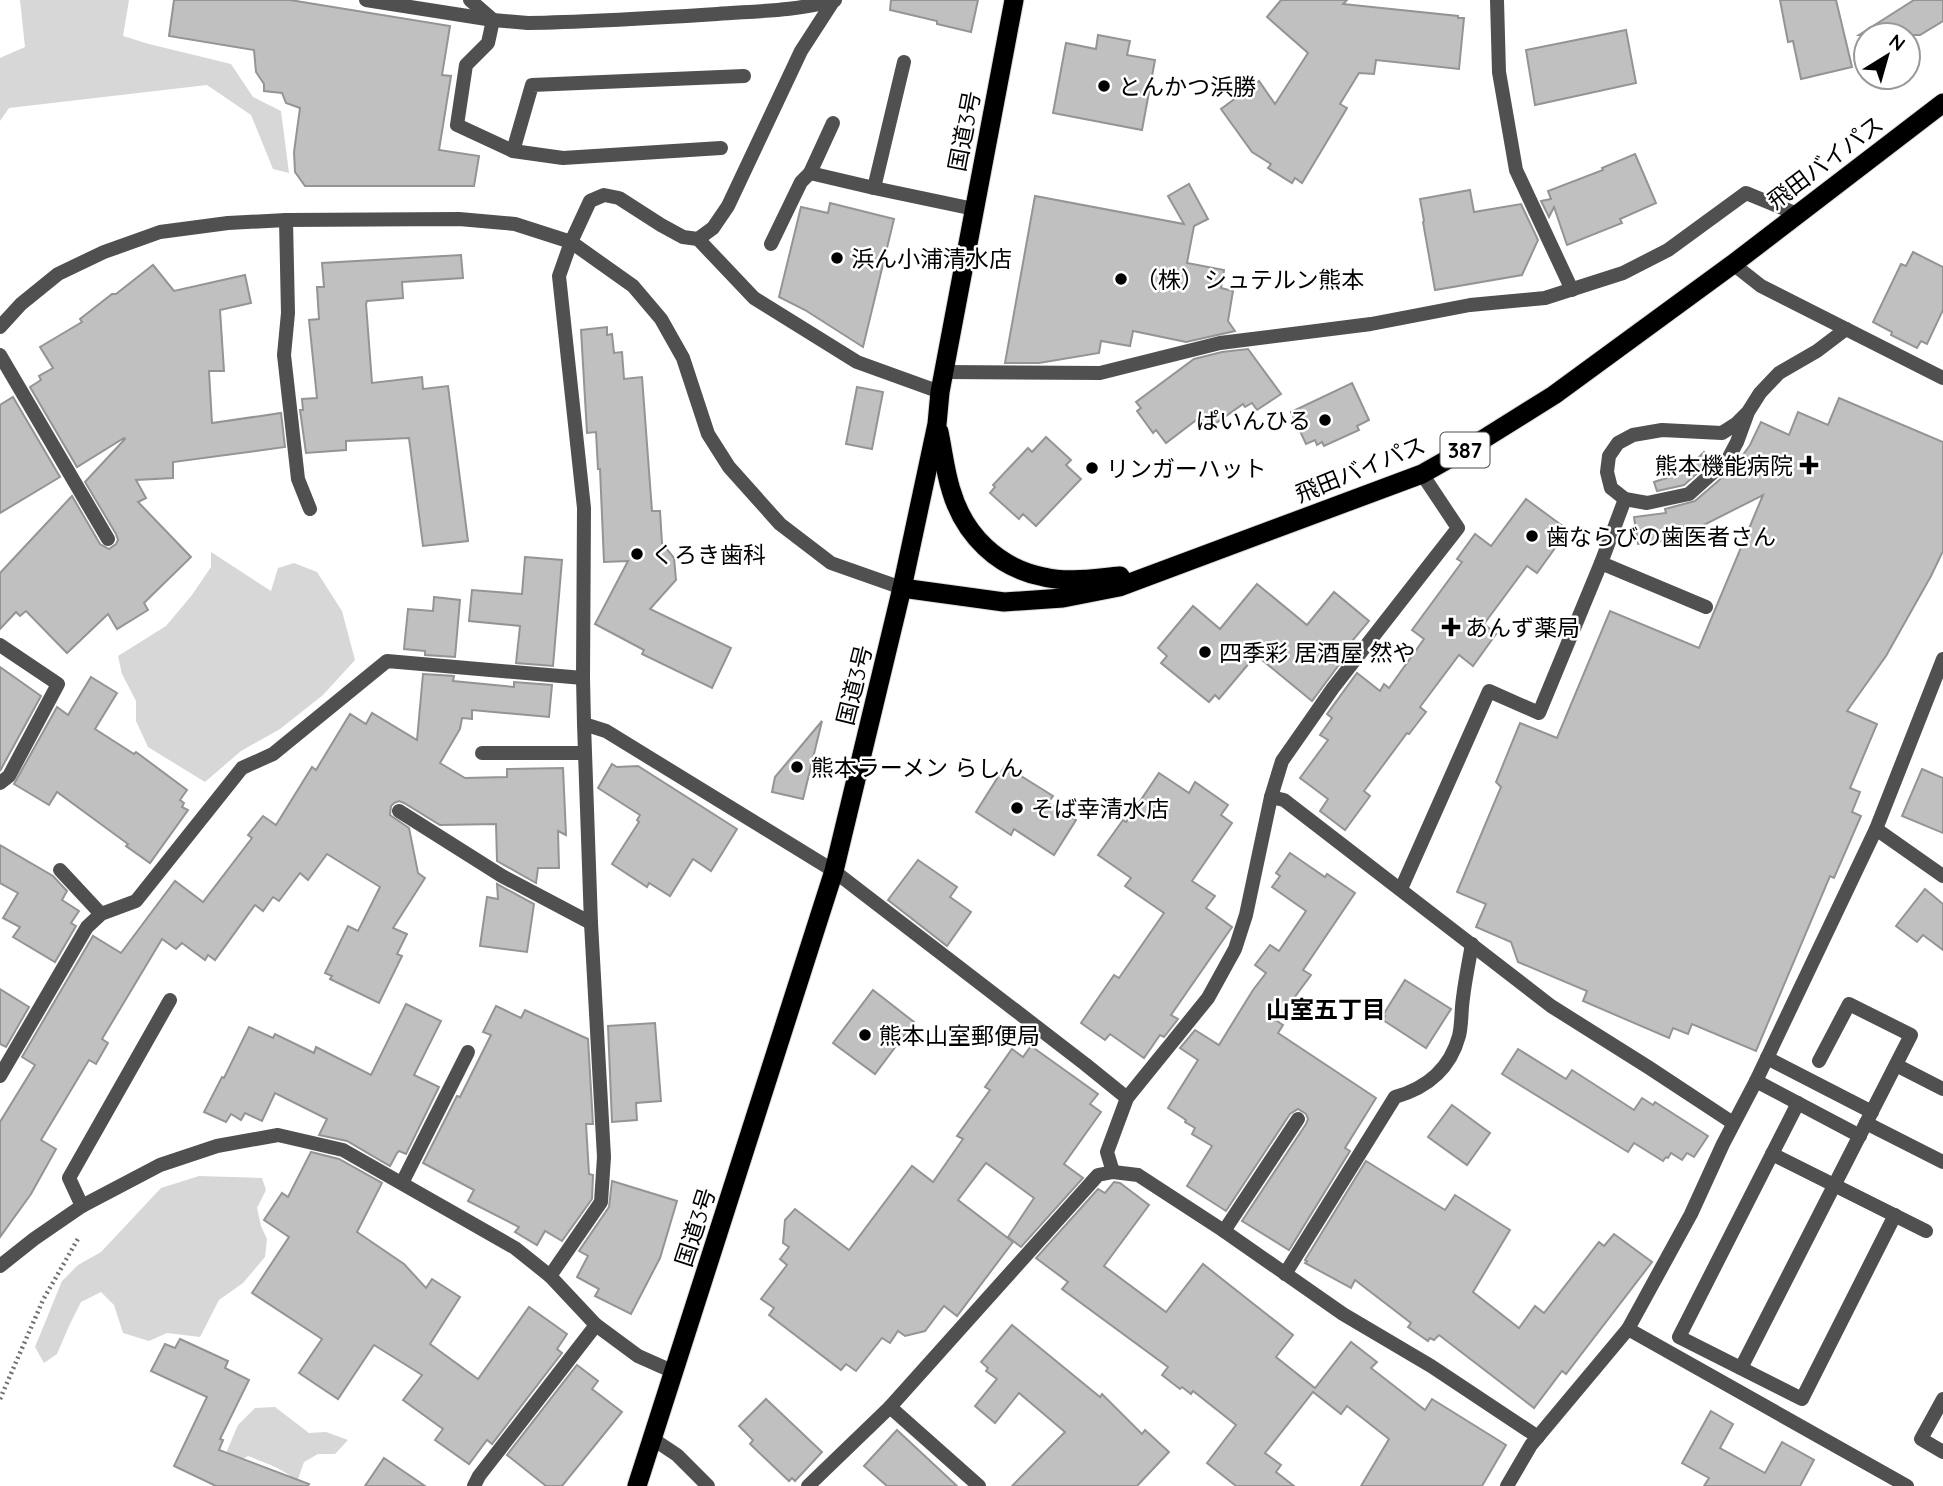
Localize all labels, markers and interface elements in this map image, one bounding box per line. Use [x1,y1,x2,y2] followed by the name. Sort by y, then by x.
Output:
[1852,21,1922,91] north arrow
[1884,29,1910,56] text: N
[1118,72,1256,101] place label: とんかつ浜勝
[1096,78,1112,94] marker: とんかつ浜勝
[942,88,986,174] street label: 国道3号
[1761,109,1889,215] street label: 飛田バイパス
[851,244,1012,273] place label: 浜ん小浦清水店
[829,250,845,266] marker: 浜ん小浦清水店
[1135,265,1365,294] place label: （株）シュテルン熊本
[1113,271,1129,287] marker: （株）シュテルン熊本
[1196,406,1311,435] place label: ぱいんひる
[1317,412,1333,428] marker: ぱいんひる
[1291,430,1429,508] street label: 飛田バイパス
[1440,433,1490,468] road number: 387
[1655,451,1793,480] place label: 熊本機能病院
[1106,454,1267,483] place label: リンガーハット
[1799,455,1819,475] marker: 熊本機能病院
[1084,460,1100,476] marker: リンガーハット
[1546,522,1776,551] place label: 歯ならびの歯医者さん
[1524,528,1540,544] marker: 歯ならびの歯医者さん
[651,540,766,569] place label: くろき歯科
[629,546,645,562] marker: くろき歯科
[1465,613,1580,642] place label: あんず薬局
[1443,619,1459,635] marker: あんず薬局
[1219,638,1416,667] place label: 四季彩 居酒屋 然や
[830,642,878,728] street label: 国道3号
[1197,644,1213,660] marker: 四季彩 居酒屋 然や
[811,753,1023,782] place label: 熊本ラーメン らしん
[789,759,805,775] marker: 熊本ラーメン らしん
[1031,794,1169,823] place label: そば幸清水店
[1009,800,1025,816] marker: そば幸清水店
[1266,994,1386,1024] district label: 山室五丁目
[879,1021,1040,1050] place label: 熊本山室郵便局
[857,1027,873,1043] marker: 熊本山室郵便局
[669,1184,721,1270] street label: 国道3号

